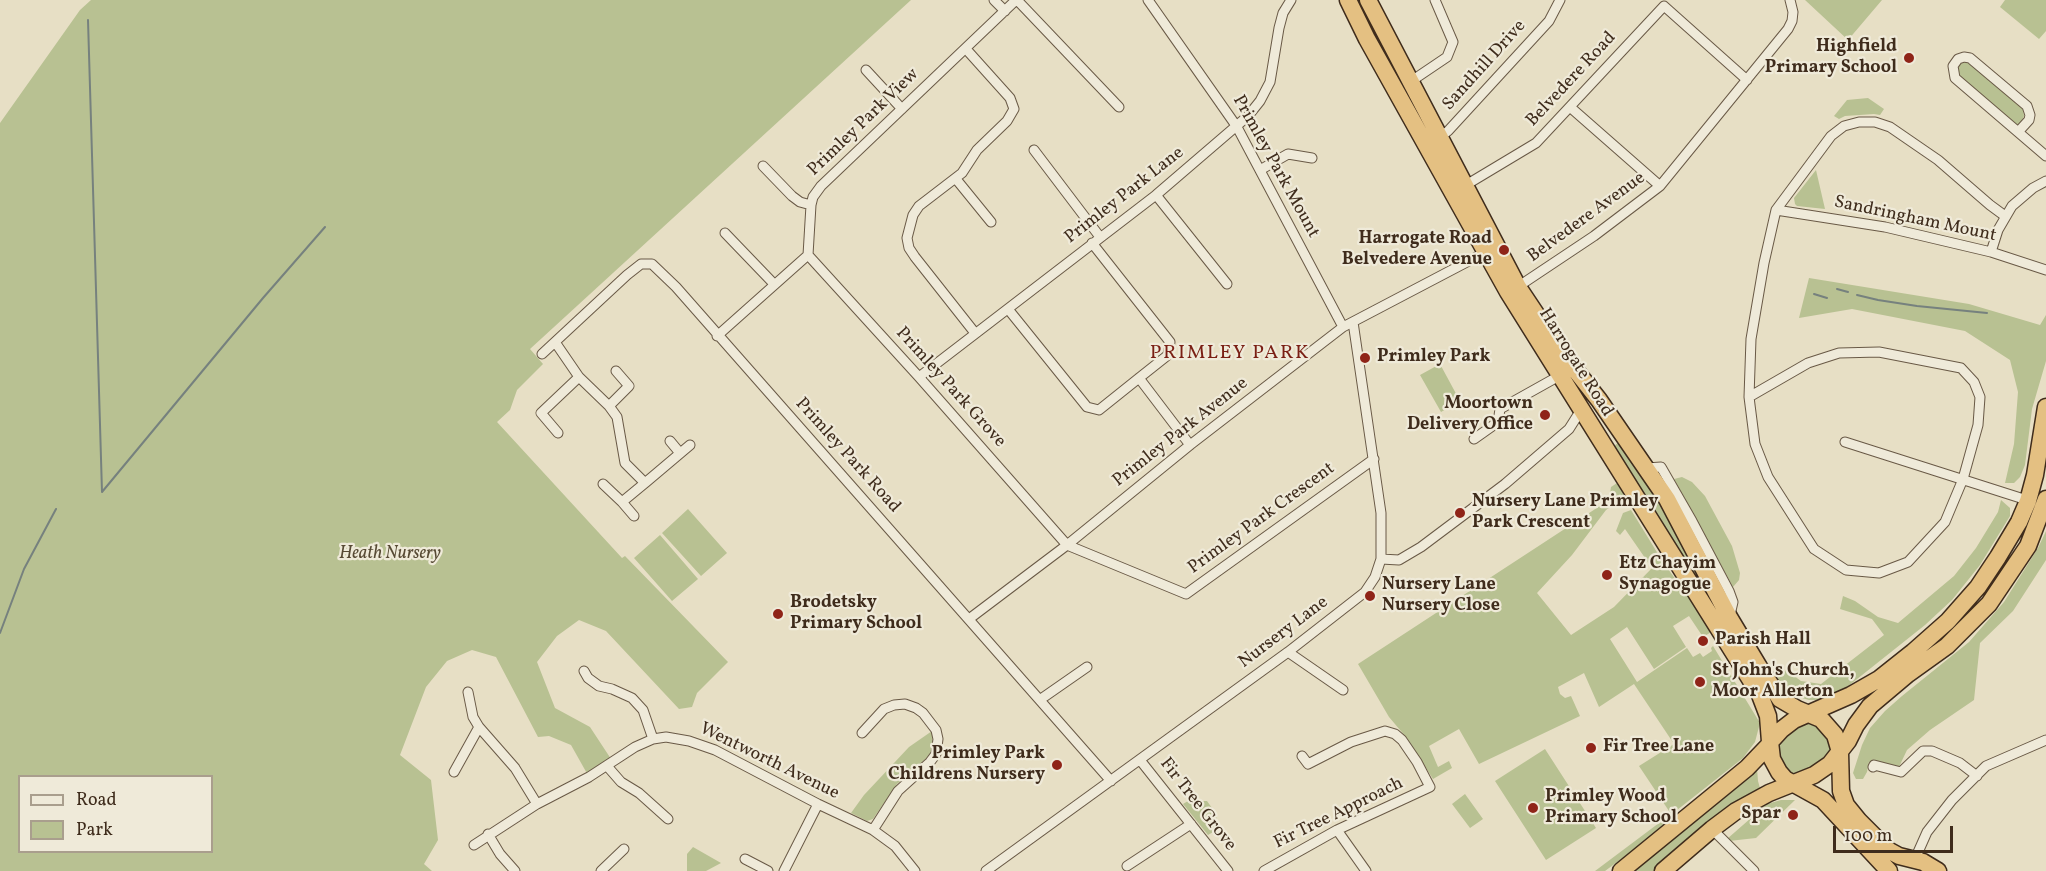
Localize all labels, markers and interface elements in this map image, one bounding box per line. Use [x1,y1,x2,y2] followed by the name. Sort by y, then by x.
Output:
[1439,16,1531,116] street label: Sandhill Drive
[1523,28,1621,132] street label: Belvedere Road
[1765,37,1897,80] place label: Highfield Primary School
[1902,51,1916,65] marker: Highfield Primary School
[804,65,924,181] street label: Primley Park View
[1227,92,1323,242] street label: Primley Park Mount
[1061,143,1189,249] street label: Primley Park Lane
[1524,168,1650,268] street label: Belvedere Avenue
[1832,192,1998,248] street label: Sandringham Mount
[1342,229,1492,272] place label: Harrogate Road Belvedere Avenue
[1497,243,1511,257] marker: Harrogate Road Belvedere Avenue
[1533,305,1617,421] street label: Harrogate Road
[890,323,1010,453] street label: Primley Park Grove
[1150,342,1310,366] district label: PRIMLEY PARK
[1377,347,1490,369] place label: Primley Park
[1358,351,1372,365] marker: Primley Park
[1109,373,1253,493] street label: Primley Park Avenue
[790,394,904,518] street label: Primley Park Road
[1407,394,1533,436] place label: Moortown Delivery Office
[1538,408,1552,422] marker: Moortown Delivery Office
[1184,459,1340,579] street label: Primley Park Crescent
[1472,492,1658,534] place label: Nursery Lane Primley Park Crescent
[1453,506,1467,520] marker: Nursery Lane Primley Park Crescent
[339,544,441,566] park label: Heath Nursery
[1619,554,1716,596] place label: Etz Chayim Synagogue
[1600,568,1614,582] marker: Etz Chayim Synagogue
[1382,575,1500,618] place label: Nursery Lane Nursery Close
[1363,589,1377,603] marker: Nursery Lane Nursery Close
[1235,592,1333,674] street label: Nursery Lane
[790,593,922,636] place label: Brodetsky Primary School
[771,607,785,621] marker: Brodetsky Primary School
[1715,630,1811,652] place label: Parish Hall
[1696,634,1710,648] marker: Parish Hall
[1712,661,1855,704] place label: St John's Church, Moor Allerton
[1693,675,1707,689] marker: St John's Church, Moor Allerton
[696,719,842,805] street label: Wentworth Avenue
[1603,737,1714,759] place label: Fir Tree Lane
[1584,741,1598,755] marker: Fir Tree Lane
[888,744,1045,786] place label: Primley Park Childrens Nursery
[1154,754,1240,856] street label: Fir Tree Grove
[1050,758,1064,772] marker: Primley Park Childrens Nursery
[1271,773,1407,855] street label: Fir Tree Approach
[18,775,213,853] legend
[1545,787,1677,830] place label: Primley Wood Primary School
[76,788,117,813] text: Road
[1526,801,1540,815] marker: Primley Wood Primary School
[1741,804,1781,826] place label: Spar
[1786,808,1800,822] marker: Spar
[1836,814,1956,852] scale bar
[76,818,113,843] text: Park
[1844,824,1893,849] text: 100 m

